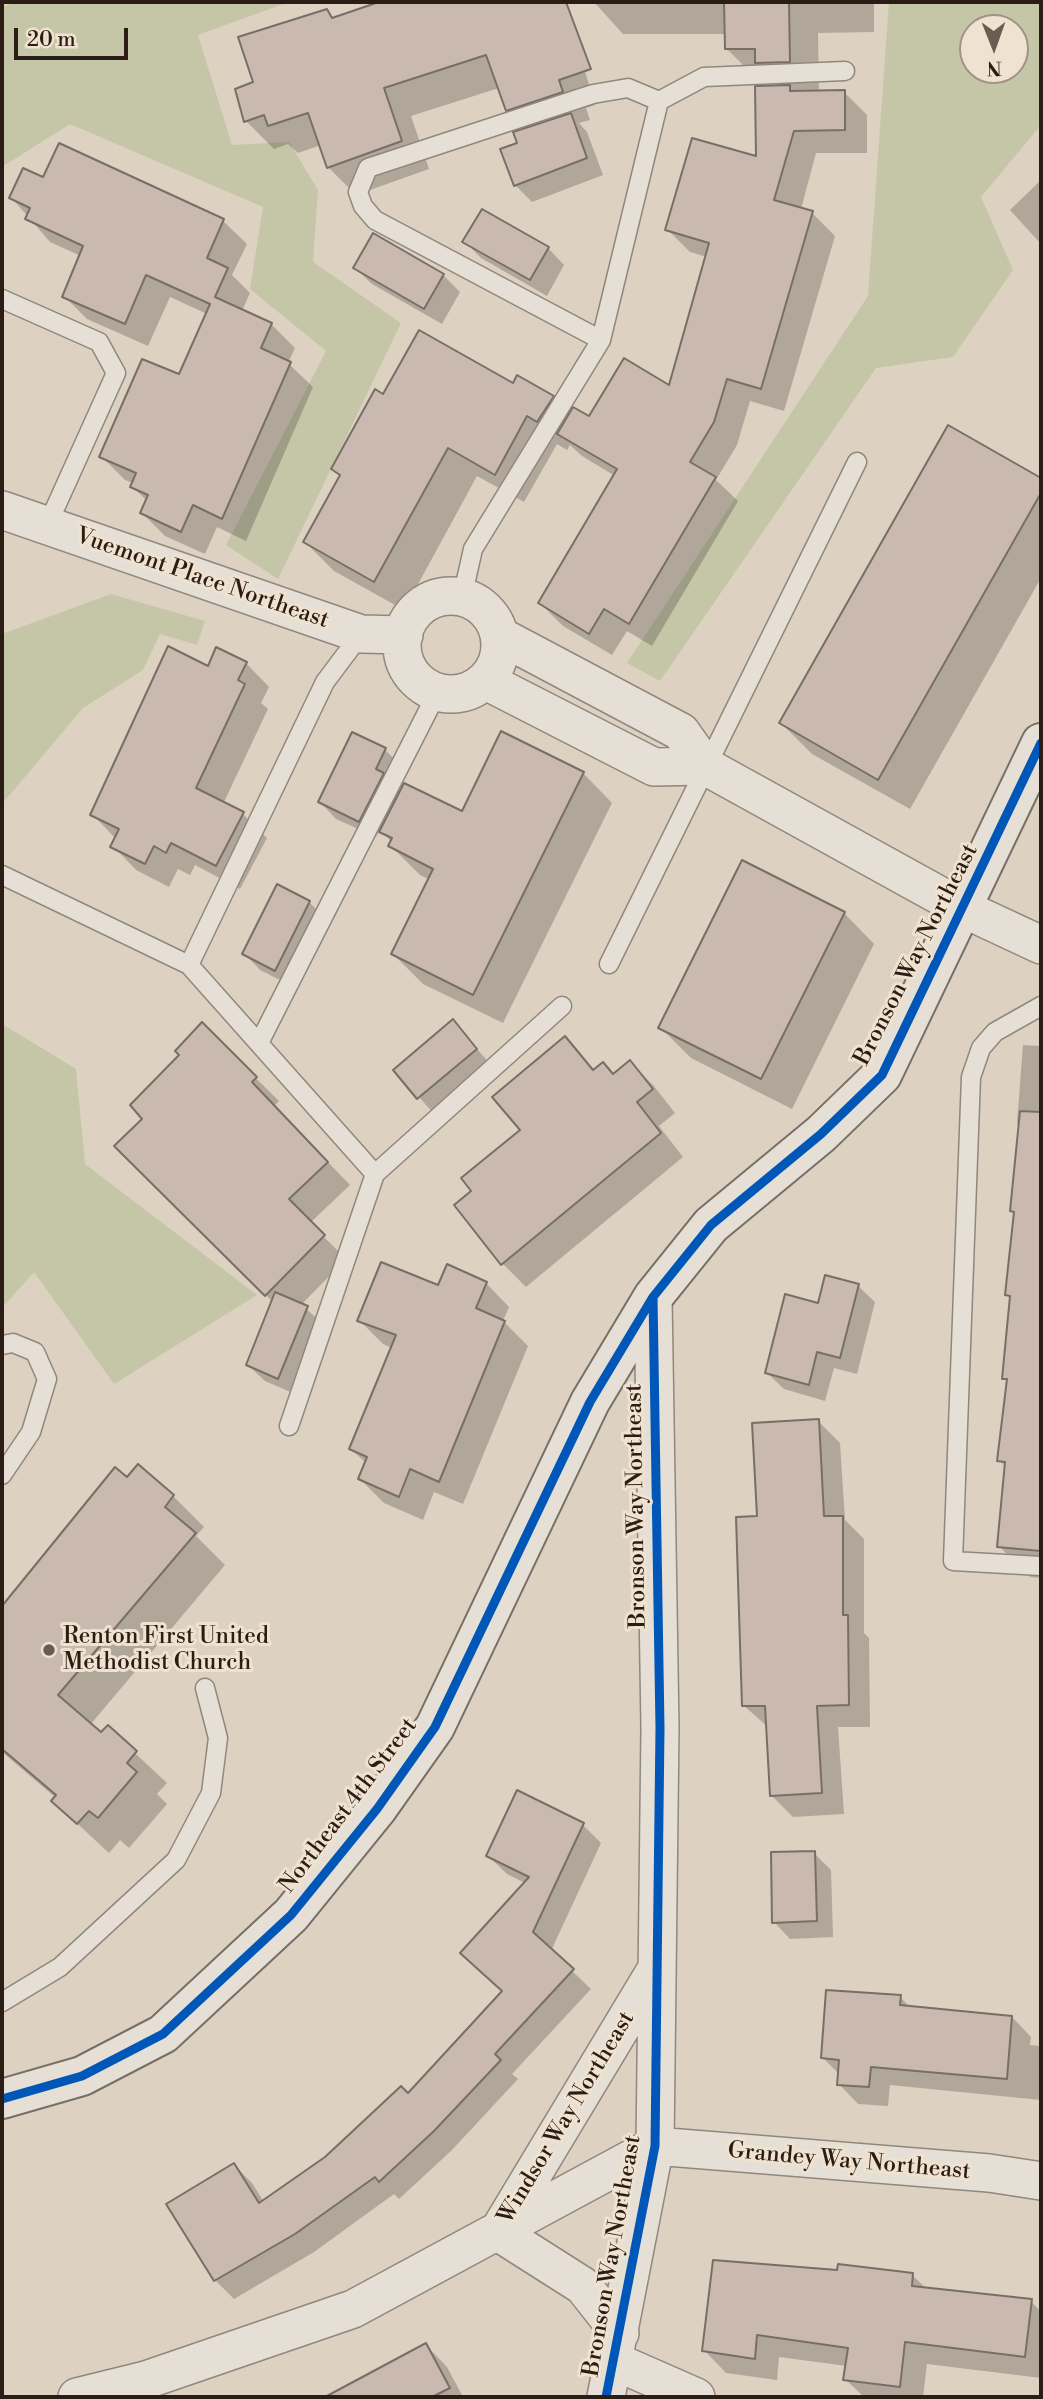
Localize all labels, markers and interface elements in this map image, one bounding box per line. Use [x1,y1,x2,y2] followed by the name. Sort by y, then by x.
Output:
[18,14,131,58] scale bar
[959,14,1029,84] north arrow
[27,27,76,53] text: 20 m
[987,56,1002,80] text: N
[72,523,332,635] street label: Vuemont Place Northeast
[849,840,985,1070] street label: Bronson Way Northeast
[621,1383,653,1629] street label: Bronson Way Northeast
[63,1623,269,1677] place label: Renton First United Methodist Church
[41,1642,57,1658] marker: Renton First United Methodist Church
[274,1713,424,1899] street label: Northeast 4th Street
[493,2007,641,2229] street label: Windsor Way Northeast
[578,2133,648,2379] street label: Bronson Way Northeast
[726,2138,972,2186] street label: Grandey Way Northeast

